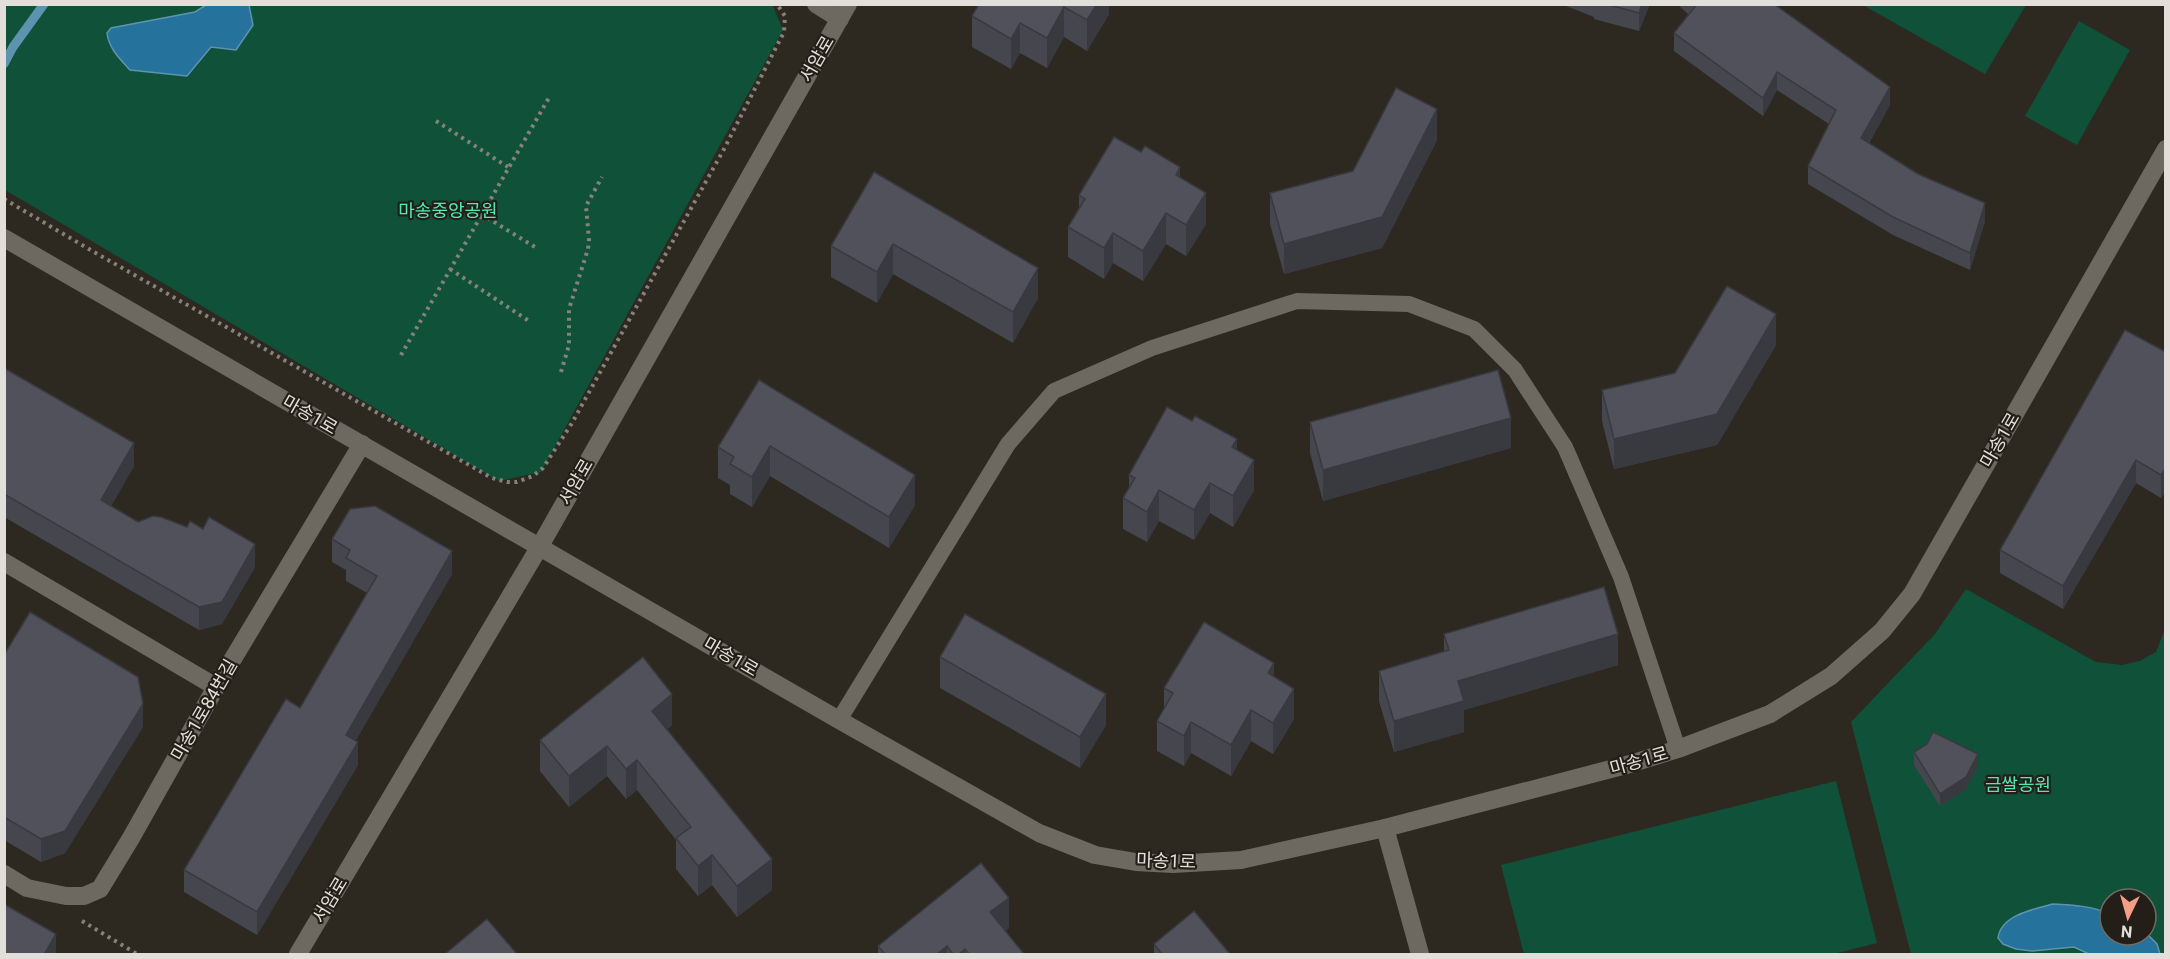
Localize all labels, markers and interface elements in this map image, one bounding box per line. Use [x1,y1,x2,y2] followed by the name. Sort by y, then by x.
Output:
[795,32,838,86] street label: 서암로
[398,200,498,221] park label: 마송중앙공원
[279,391,341,439] street label: 마송1로
[1976,409,2024,471] street label: 마송1로
[554,455,597,509] street label: 서암로
[700,633,762,681] street label: 마송1로
[166,656,241,764] street label: 마송1로84번길
[1607,742,1670,779] street label: 마송1로
[1985,774,2051,795] park label: 금쌀공원
[1136,849,1196,872] street label: 마송1로
[308,873,351,926] street label: 서암로
[2098,887,2158,947] north arrow
[2120,921,2133,941] text: N

